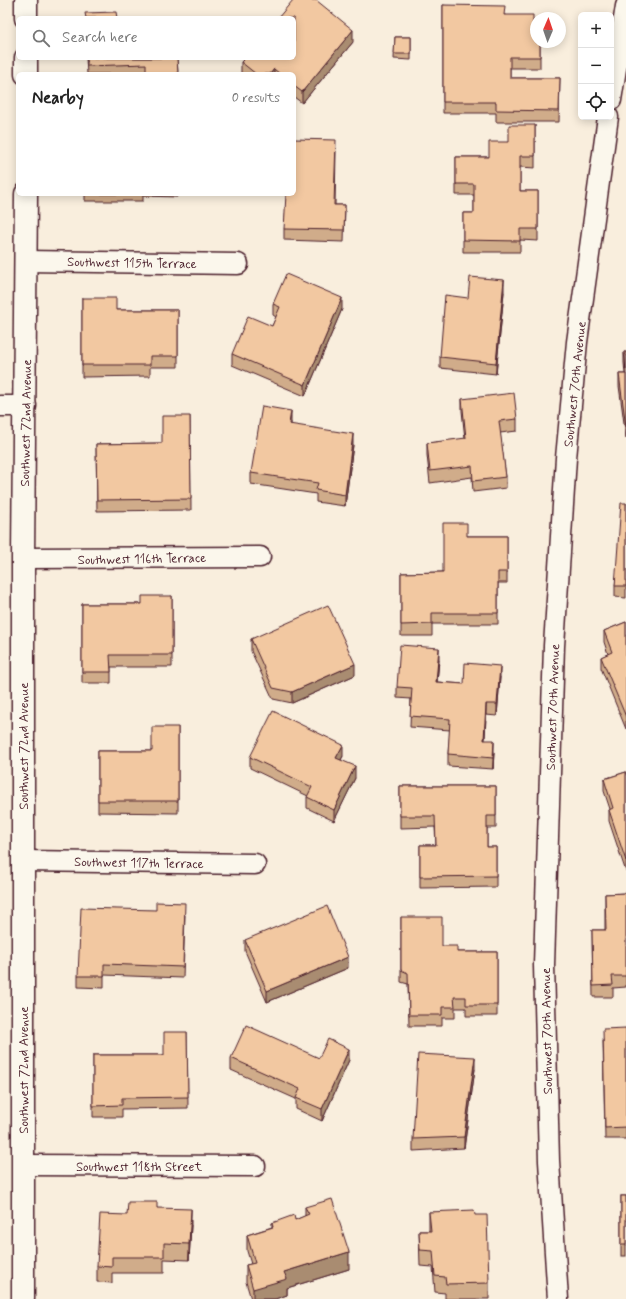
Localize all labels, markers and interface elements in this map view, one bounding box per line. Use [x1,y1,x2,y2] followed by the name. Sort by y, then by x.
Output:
[530,12,566,48] north arrow
[578,12,614,120] map controls
[578,12,614,48] button: +
[16,16,296,60] search box
[30,27,52,49] icon: search
[62,28,138,48] text: Search here
[578,48,614,84] button: −
[578,84,614,120] button: locate
[32,87,84,109] text: Nearby
[232,90,280,107] text: 0 results
[67,254,197,273] street label: Southwest 115th Terrace
[560,320,591,448] street label: Southwest 70th Avenue
[17,359,36,487] street label: Southwest 72nd Avenue
[78,550,206,569] street label: Southwest 116th Terrace
[543,643,564,771] street label: Southwest 70th Avenue
[16,682,33,810] street label: Southwest 72nd Avenue
[74,854,204,873] street label: Southwest 117th Terrace
[538,968,557,1094] street label: Southwest 70th Avenue
[16,1006,33,1134] street label: Southwest 72nd Avenue
[76,1159,202,1176] street label: Southwest 118th Street

